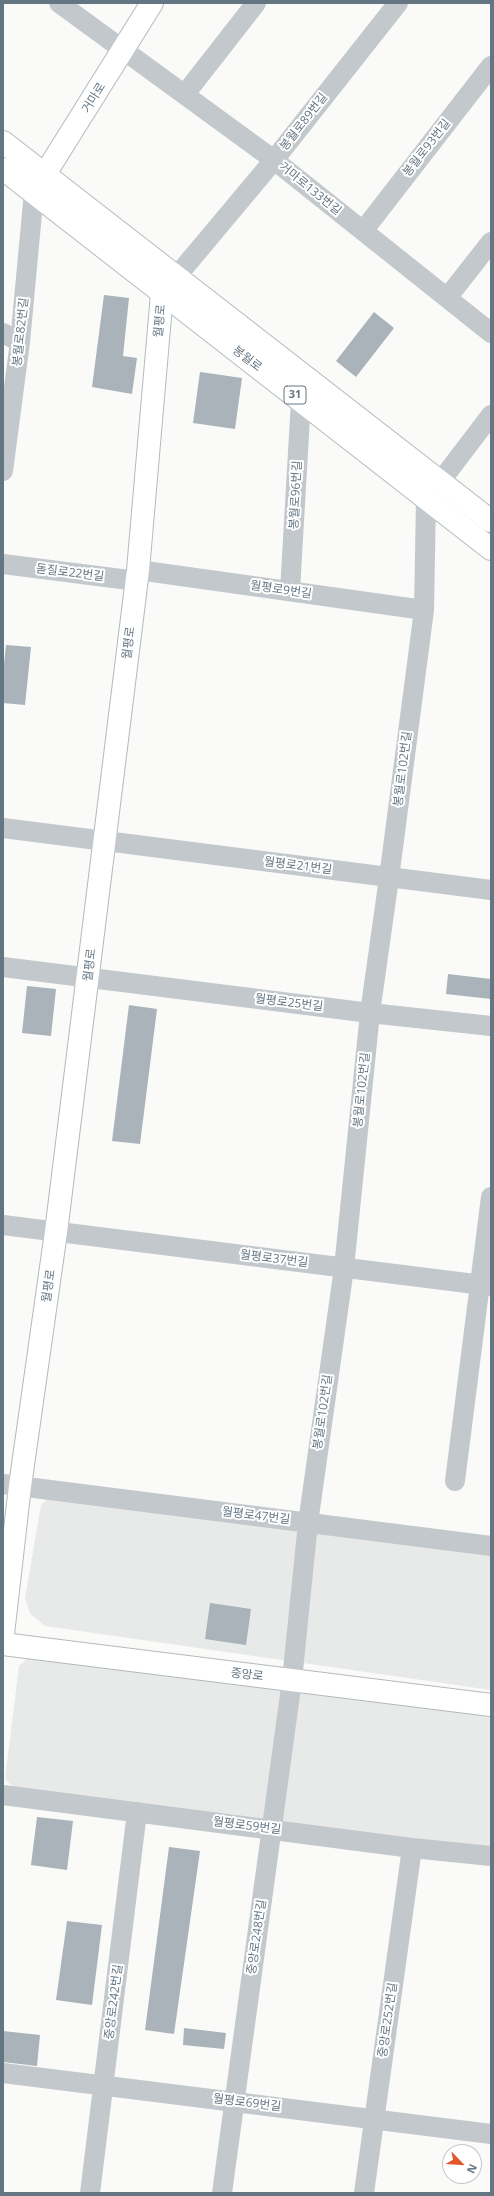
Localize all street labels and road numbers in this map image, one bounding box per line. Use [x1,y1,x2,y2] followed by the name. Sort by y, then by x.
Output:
[79,80,109,116] street label: 거마로
[277,90,331,154] street label: 봉월로89번길
[400,116,454,180] street label: 봉월로93번길
[276,160,344,218] street label: 거마로133번길
[10,297,32,367] street label: 봉월로82번길
[151,304,169,338] street label: 월평로
[229,343,265,375] street label: 봉월로
[284,386,306,404] road number: 31
[287,460,305,530] street label: 봉월로96번길
[35,562,105,584] street label: 돋질로22번길
[249,579,313,601] street label: 월평로9번길
[120,626,138,660] street label: 월평로
[391,731,415,807] street label: 봉월로102번길
[263,855,333,877] street label: 월평로21번길
[81,948,99,982] street label: 월평로
[254,992,324,1014] street label: 월평로25번길
[351,1052,373,1128] street label: 봉월로102번길
[239,1248,309,1270] street label: 월평로37번길
[40,1269,58,1303] street label: 월평로
[311,1373,335,1451] street label: 봉월로102번길
[221,1505,291,1527] street label: 월평로47번길
[230,1666,264,1684] street label: 중앙로
[212,1815,282,1837] street label: 월평로59번길
[245,1898,269,1976] street label: 중앙로248번길
[102,1964,126,2040] street label: 중앙로242번길
[376,1981,400,2059] street label: 중앙로252번길
[212,2092,282,2114] street label: 월평로69번길

